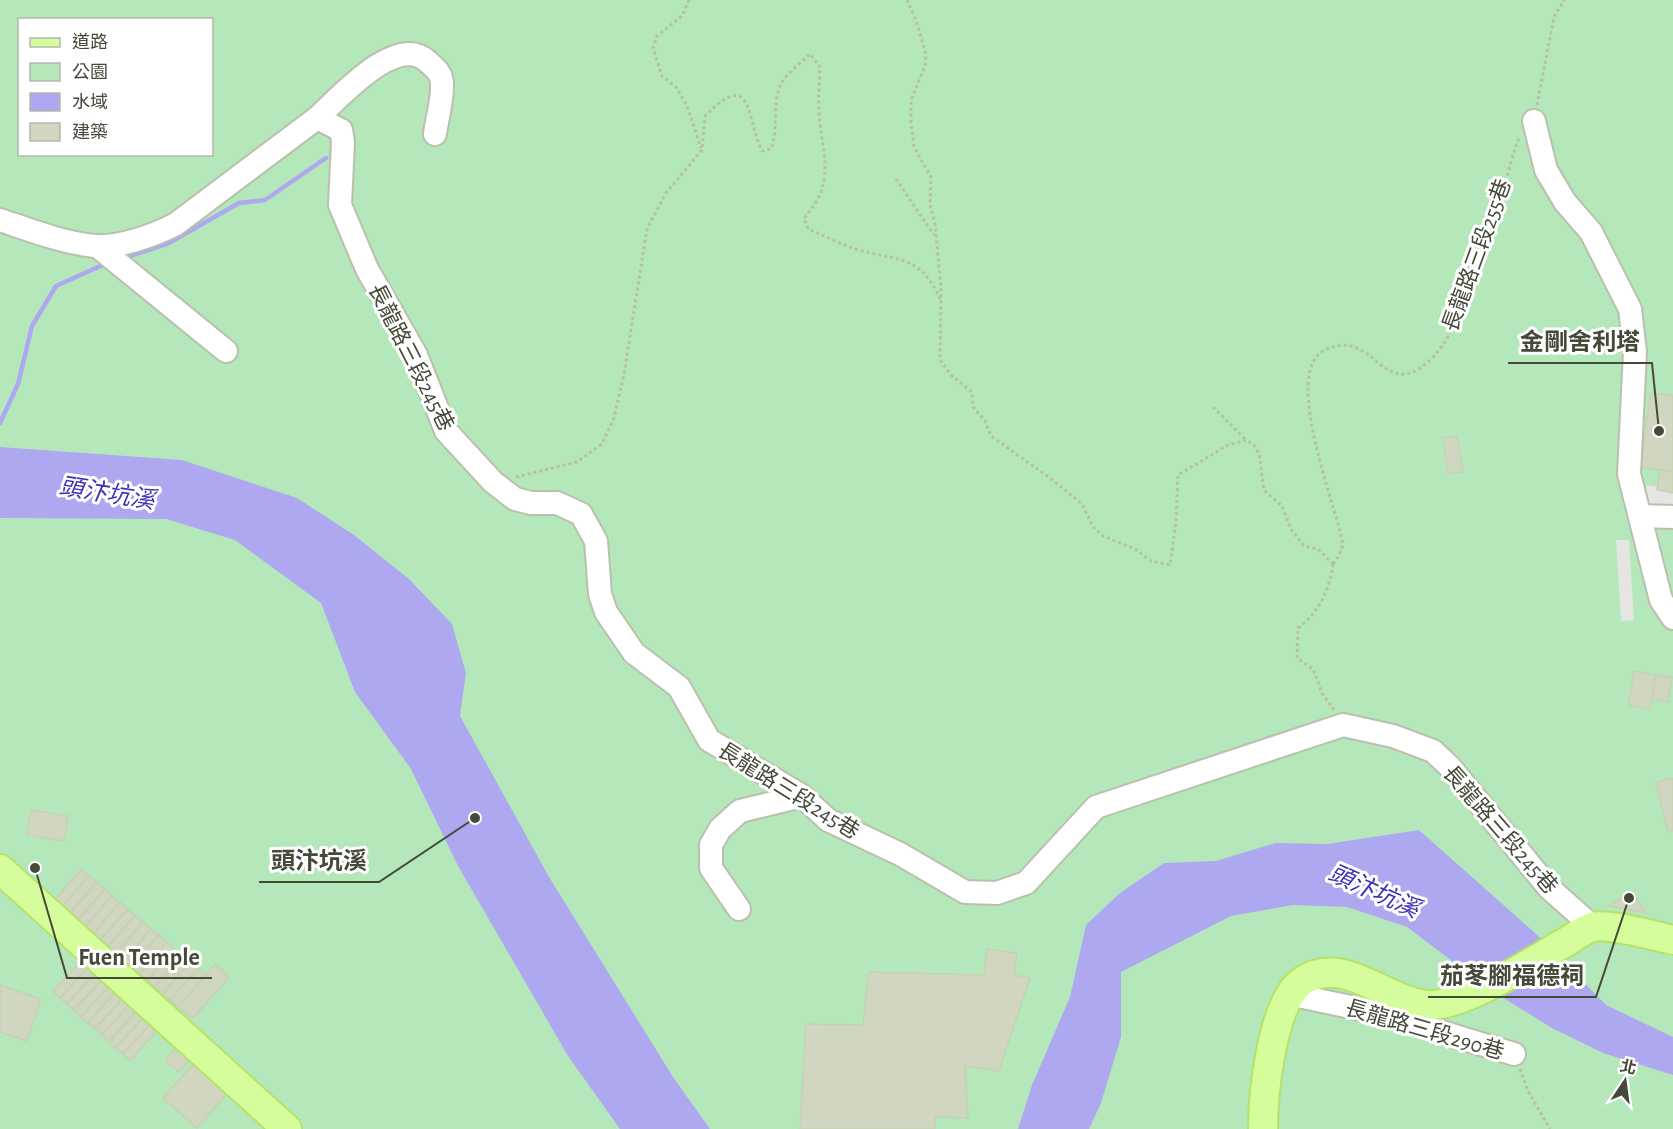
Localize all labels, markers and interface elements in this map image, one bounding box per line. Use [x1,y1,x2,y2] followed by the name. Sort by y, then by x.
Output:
[18,18,213,156] legend
[72,32,108,52] text: 道路
[72,63,108,82] text: 公園
[72,93,108,112] text: 水域
[72,122,108,142] text: 建築
[1438,176,1515,334] street label: 長龍路三段255巷
[365,280,459,435] street label: 長龍路三段245巷
[1508,321,1652,363] callout: 金剛舍利塔
[1520,329,1640,355] text: 金剛舍利塔
[58,473,159,514] water label: 頭汴坑溪
[714,738,863,843] street label: 長龍路三段245巷
[1439,761,1562,898] street label: 長龍路三段245巷
[259,840,379,882] callout: 頭汴坑溪
[271,848,367,874] text: 頭汴坑溪
[1325,860,1426,924] water label: 頭汴坑溪
[67,936,212,978] callout: Fuen Temple
[78,946,200,970] text: Fuen Temple
[1428,955,1596,997] callout: 茄苳腳福德祠
[1440,963,1584,989] text: 茄苳腳福德祠
[1343,996,1507,1063] street label: 長龍路三段290巷
[1595,1051,1655,1111] north arrow
[1619,1057,1638,1077] text: 北

